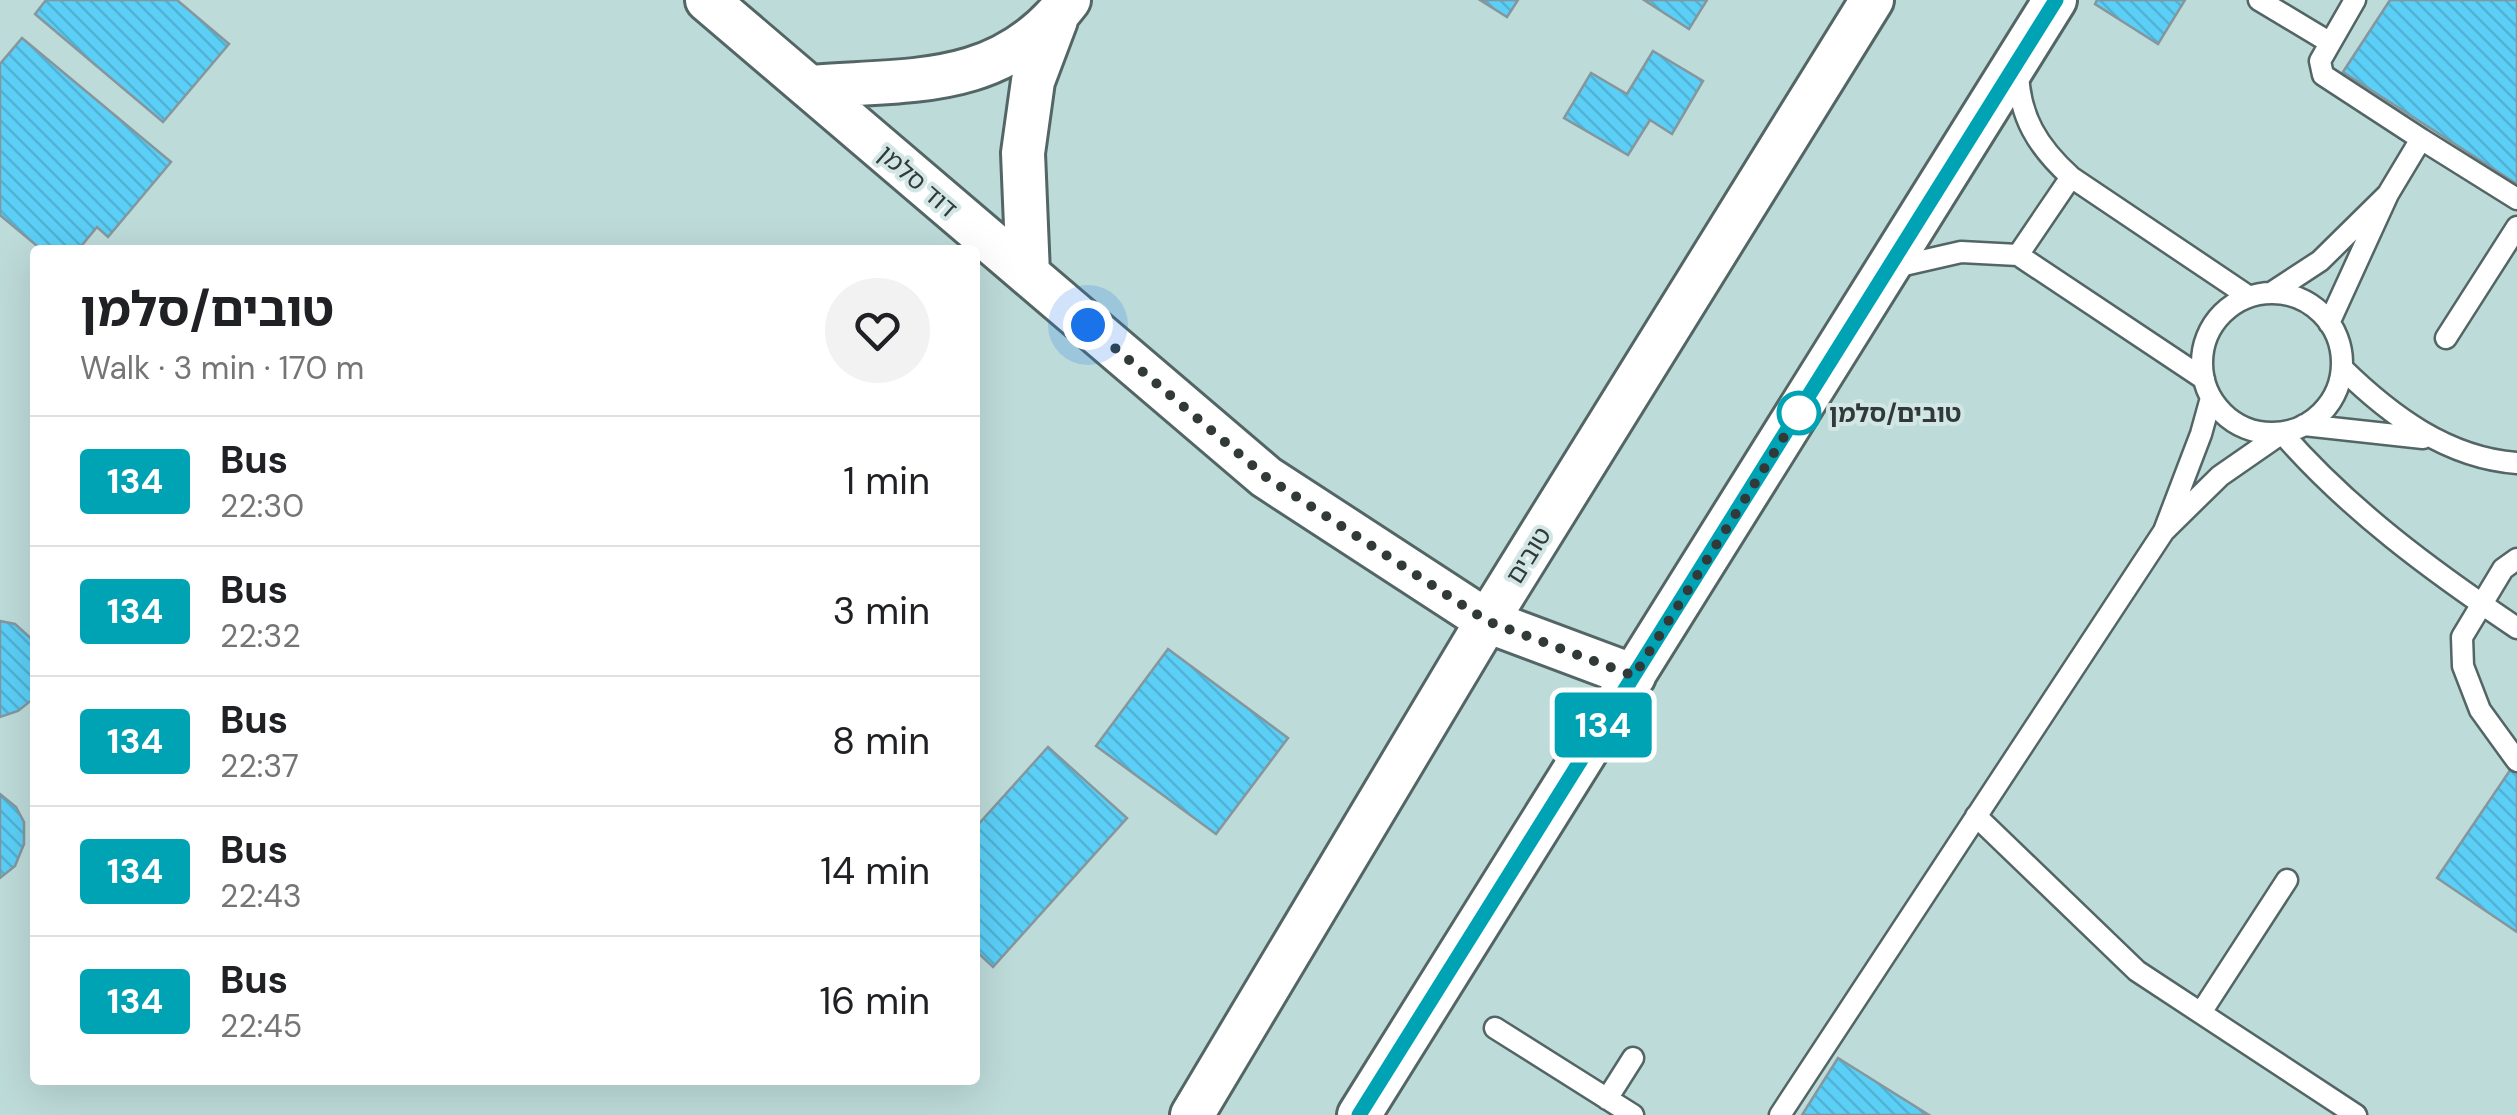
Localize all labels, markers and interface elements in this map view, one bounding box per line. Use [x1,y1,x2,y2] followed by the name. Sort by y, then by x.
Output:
[871,138,964,225] street label: דוד סלמן
[80,278,334,341] text: טובים/סלמן
[825,278,930,383] button: heart
[1063,300,1113,350] your location
[80,347,364,389] text: Walk · 3 min · 170 m
[1778,392,1820,434] marker: טובים/סלמן
[1829,397,1961,430] place label: טובים/סלמן
[220,435,288,485] text: Bus
[843,456,930,506] text: 1 min
[107,458,163,504] text: 134
[220,485,304,527] text: 22:30
[1498,521,1559,590] street label: טובים
[220,565,288,615] text: Bus
[833,586,930,636] text: 3 min
[107,588,163,634] text: 134
[220,615,301,657] text: 22:32
[1546,692,1660,758] line badge: 134
[220,695,288,745] text: Bus
[1575,702,1631,748] text: 134
[832,716,930,766] text: 8 min
[107,718,163,764] text: 134
[220,745,299,787] text: 22:37
[220,825,288,875] text: Bus
[820,846,930,896] text: 14 min
[107,848,163,894] text: 134
[220,875,302,917] text: 22:43
[220,955,288,1005] text: Bus
[819,976,930,1026] text: 16 min
[107,978,163,1024] text: 134
[220,1005,302,1047] text: 22:45

